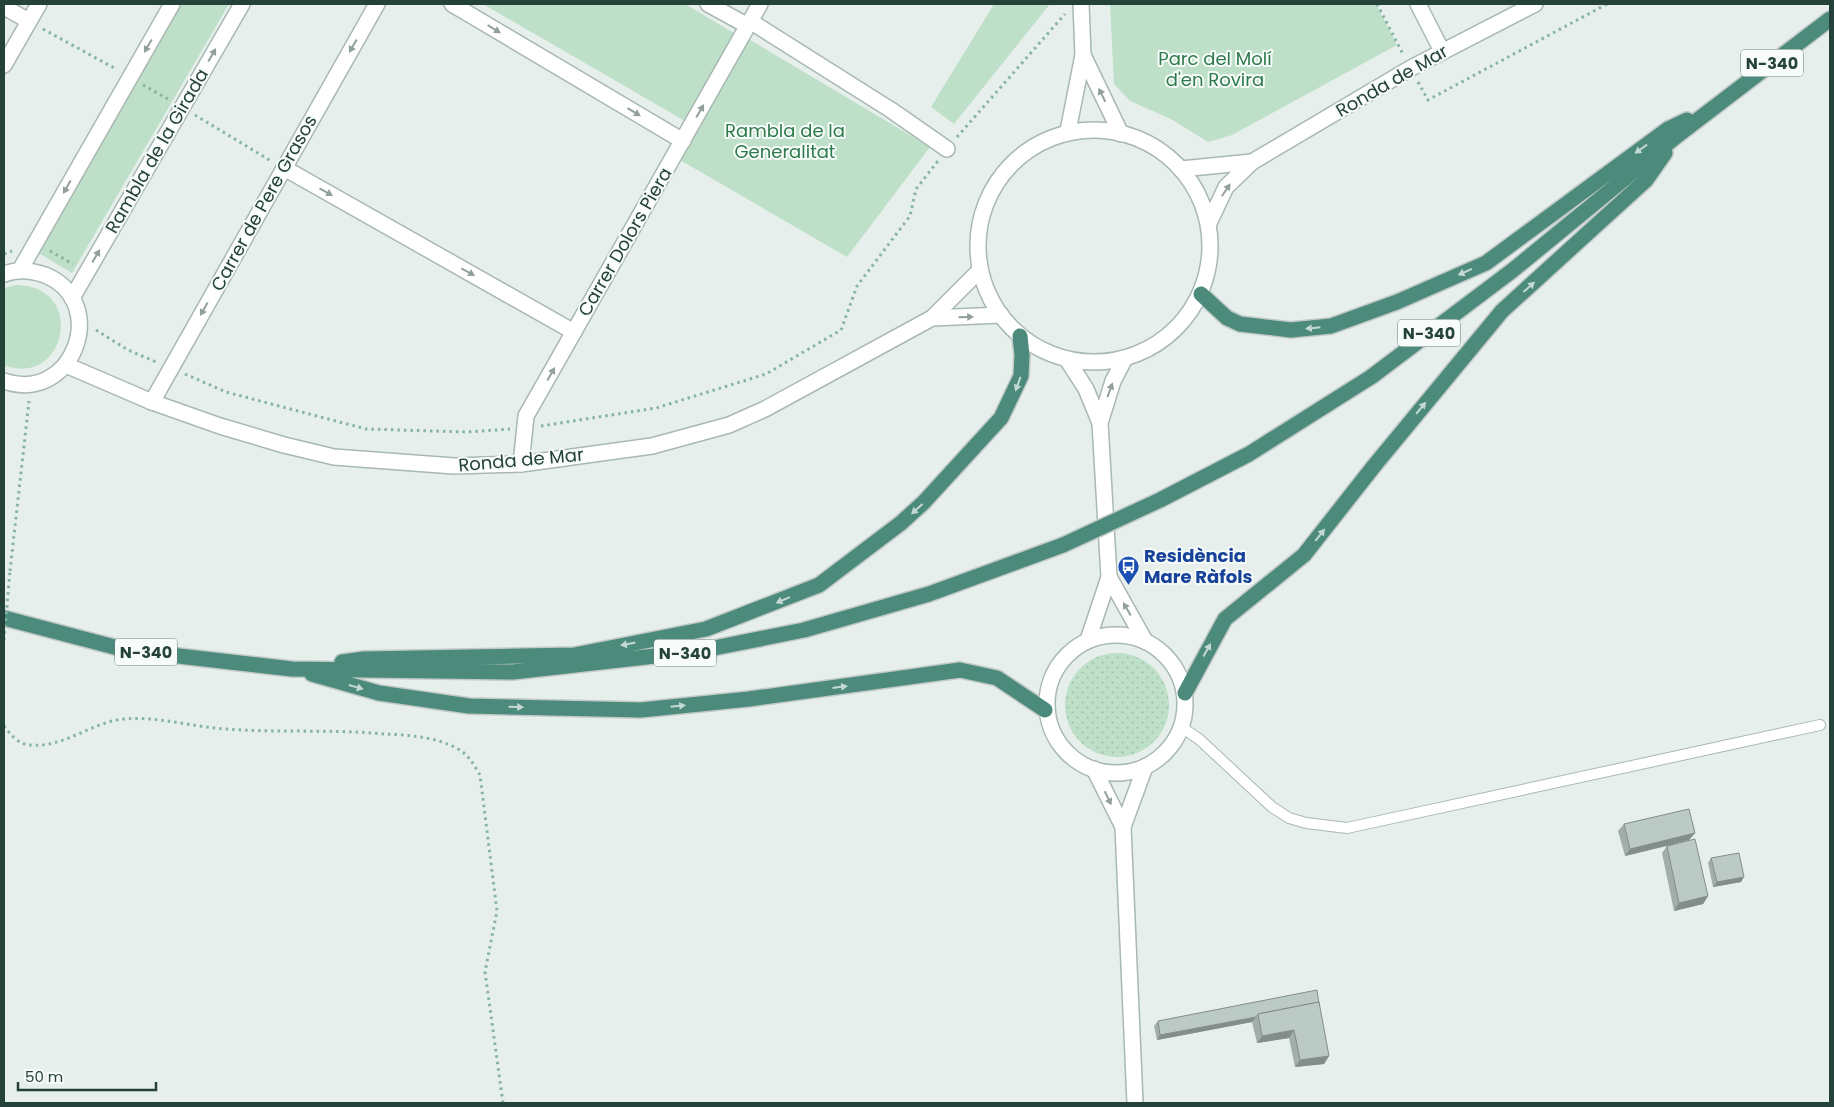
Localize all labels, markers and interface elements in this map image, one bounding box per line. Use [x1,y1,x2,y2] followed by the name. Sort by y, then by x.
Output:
[488,24,501,33] one-way arrow
[1331,38,1453,123] street label: Ronda de Mar
[143,39,152,52] one-way arrow
[349,39,357,54] one-way arrow
[1158,46,1272,92] park label: Parc del Molí d'en Rovira
[208,48,217,61] one-way arrow
[1741,49,1803,76] road number: N-340
[99,64,214,238] street label: Rambla de la Girada
[1098,87,1106,102] one-way arrow
[695,104,704,117] one-way arrow
[628,107,641,116] one-way arrow
[205,110,322,295] street label: Carrer de Pere Grasos
[725,118,845,164] park label: Rambla de la Generalitat
[1634,144,1648,154] one-way arrow
[572,163,677,321] street label: Carrer Dolors Piera
[63,180,72,194] one-way arrow
[1221,183,1231,196] one-way arrow
[319,188,334,196] one-way arrow
[92,249,100,263] one-way arrow
[460,268,475,276] one-way arrow
[1458,268,1472,276] one-way arrow
[1522,281,1534,293] one-way arrow
[200,302,208,317] one-way arrow
[959,313,975,321] one-way arrow
[1398,319,1460,346] road number: N-340
[1305,324,1321,332] one-way arrow
[546,367,555,380] one-way arrow
[1014,376,1021,391] one-way arrow
[1107,382,1114,397] one-way arrow
[1416,402,1427,415] one-way arrow
[457,442,585,477] street label: Ronda de Mar
[911,503,923,515] one-way arrow
[1314,529,1325,542] one-way arrow
[1144,543,1253,589] place label: Residència Mare Ràfols
[1116,554,1140,585] bus stop icon: Residència Mare Ràfols
[776,596,790,604] one-way arrow
[1123,602,1131,617] one-way arrow
[115,638,177,666] road number: N-340
[654,640,716,666] road number: N-340
[619,641,635,649] one-way arrow
[1203,642,1211,657] one-way arrow
[832,682,848,690] one-way arrow
[348,683,363,691] one-way arrow
[671,702,687,710] one-way arrow
[508,704,524,712] one-way arrow
[1105,791,1113,805] one-way arrow
[18,1060,155,1092] scale bar
[25,1066,63,1087] text: 50 m

